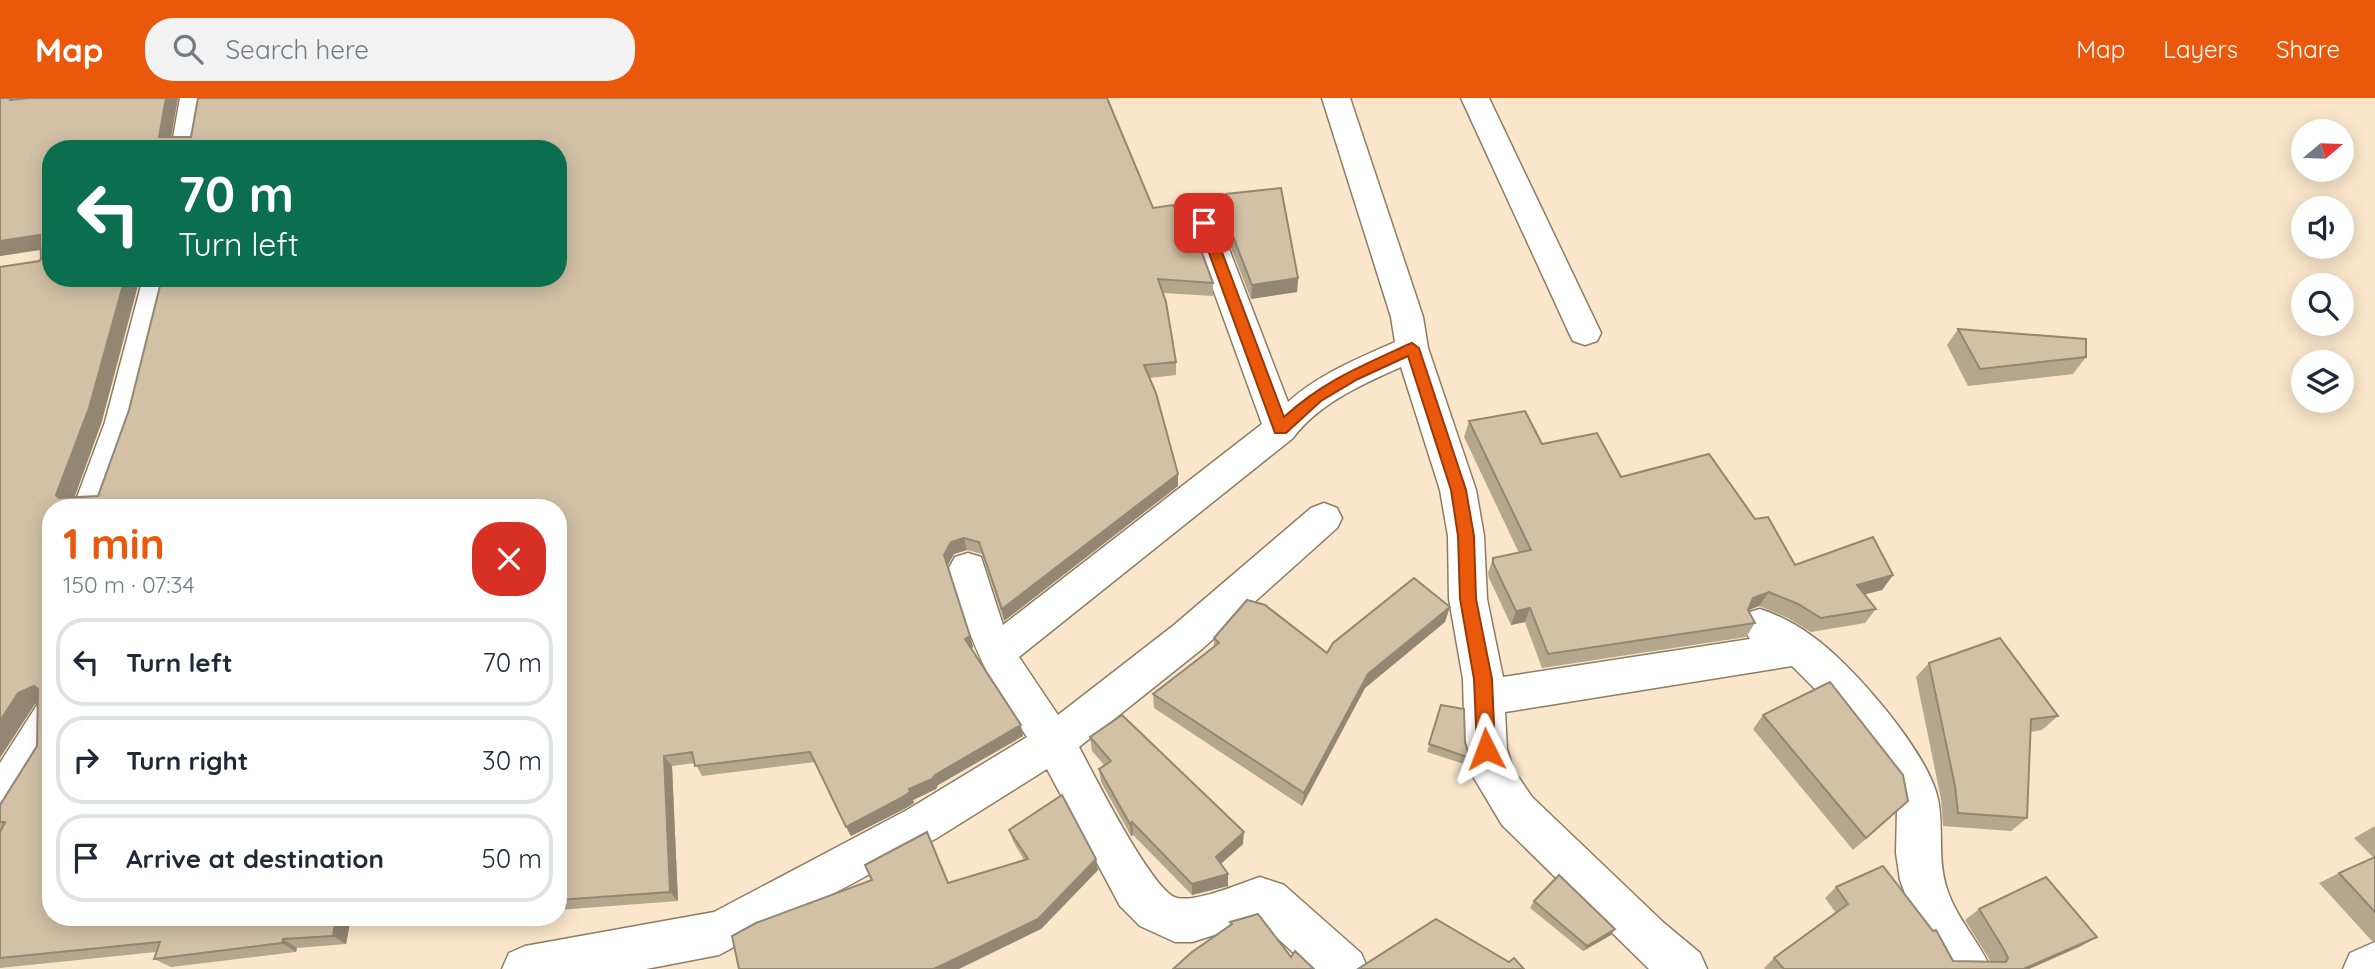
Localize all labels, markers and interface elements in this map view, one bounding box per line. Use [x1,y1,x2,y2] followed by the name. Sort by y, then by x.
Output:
[145,18,635,81] search box
[35,29,103,70] text: Map
[169,30,207,68] icon: search
[225,33,369,66] text: Search here
[2076,34,2125,64] text: Map
[2163,34,2238,64] text: Layers
[2276,34,2340,64] text: Share
[2291,119,2354,182] north arrow
[2291,119,2354,413] map controls
[178,163,294,224] text: 70 m
[63,168,154,259] icon: left
[1174,193,1234,253] pin
[2291,196,2354,259] button: sound
[1185,204,1223,242] icon: arrive
[178,224,299,264] text: Turn left
[2291,273,2354,336] button: search
[2291,350,2354,413] button: layers
[63,517,165,570] text: 1 min
[472,522,546,596] button: close
[63,570,195,599] text: 150 m · 07:34
[67,643,105,681] icon: left
[126,646,233,679] text: Turn left
[482,646,542,679] text: 70 m
[1449,712,1523,786] position arrow
[67,741,105,779] icon: right
[126,744,248,777] text: Turn right
[482,744,542,777] text: 30 m
[67,839,105,877] icon: arrive
[126,842,384,875] text: Arrive at destination
[482,842,542,875] text: 50 m

